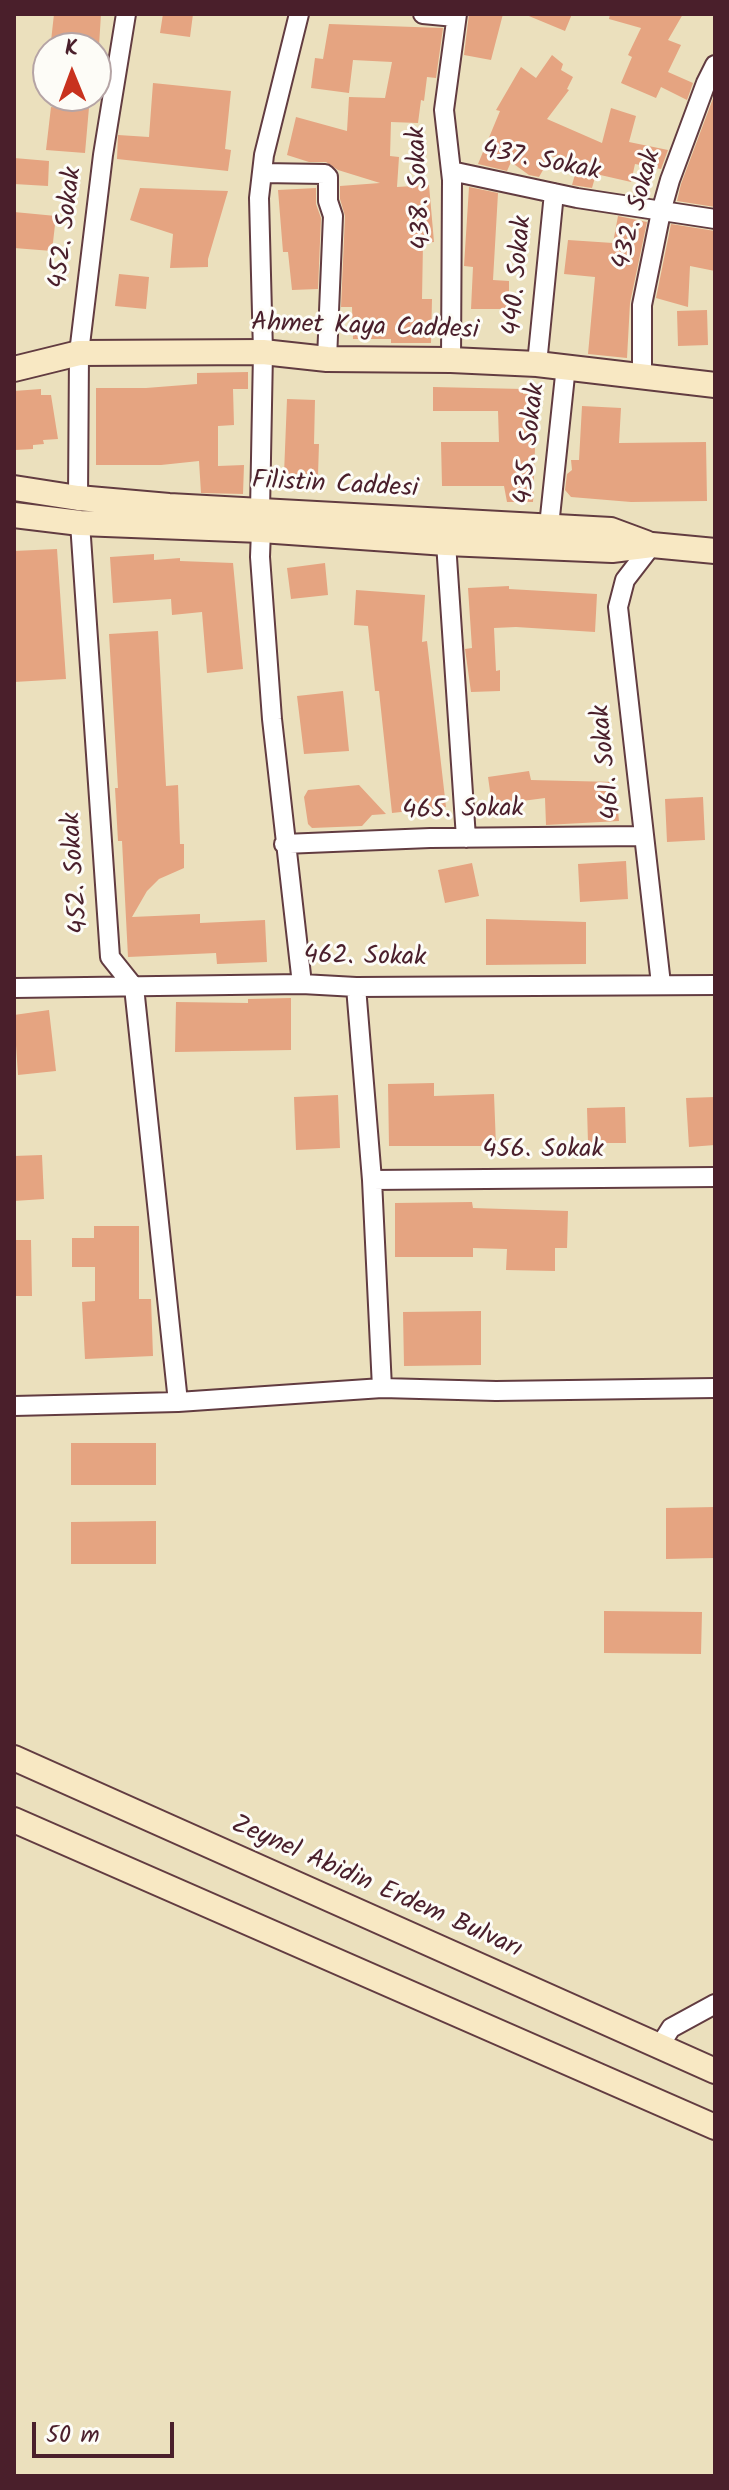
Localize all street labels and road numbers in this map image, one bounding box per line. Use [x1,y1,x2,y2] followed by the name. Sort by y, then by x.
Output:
[403,125,441,251] street label: 438. Sokak
[479,136,603,190] street label: 437. Sokak
[608,147,670,273] street label: 432. Sokak
[45,165,91,291] street label: 452. Sokak
[499,215,541,337] street label: 440. Sokak
[251,309,479,349] street label: Ahmet Kaya Caddesi
[510,382,554,506] street label: 435. Sokak
[251,467,419,507] street label: Filistin Caddesi
[587,703,631,821] street label: 461. Sokak
[402,795,524,829] street label: 465. Sokak
[58,811,98,935] street label: 452. Sokak
[303,942,427,976] street label: 462. Sokak
[482,1136,604,1168] street label: 456. Sokak
[226,1811,526,1967] street label: Zeynel Abidin Erdem Bulvarı

